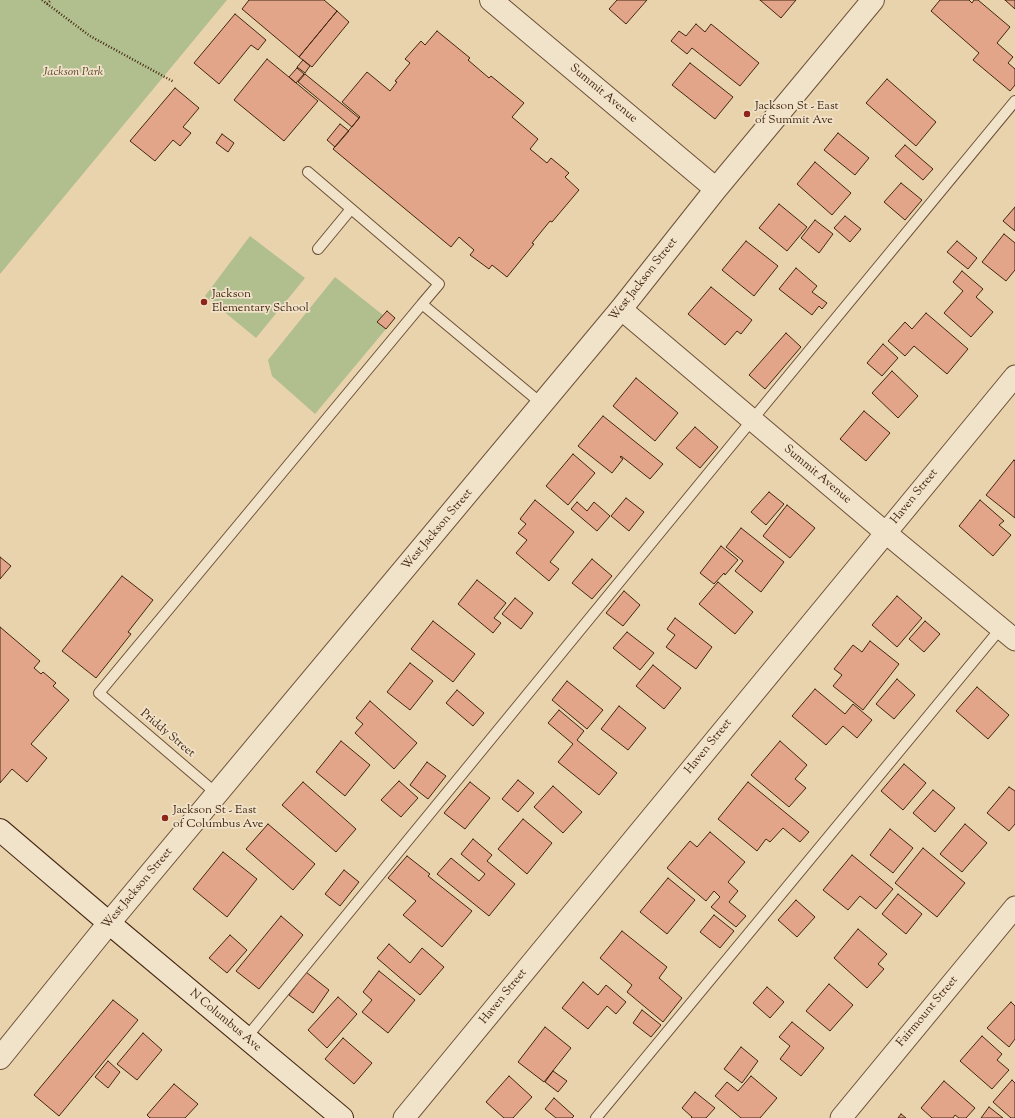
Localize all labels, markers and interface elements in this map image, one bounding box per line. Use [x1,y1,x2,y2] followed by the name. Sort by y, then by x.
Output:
[566,61,640,127] street label: Summit Avenue
[43,66,103,80] park label: Jackson Park
[755,100,839,128] place label: Jackson St - East of Summit Ave
[742,109,752,119] marker: Jackson St - East of Summit Ave
[607,235,681,325] street label: West Jackson Street
[212,288,309,316] place label: Jackson Elementary School
[199,297,209,307] marker: Jackson Elementary School
[780,442,854,508] street label: Summit Avenue
[888,466,942,528] street label: Haven Street
[400,486,476,574] street label: West Jackson Street
[137,707,197,761] street label: Priddy Street
[682,716,736,778] street label: Haven Street
[173,804,263,832] place label: Jackson St - East of Columbus Ave
[160,813,170,823] marker: Jackson St - East of Columbus Ave
[100,845,176,933] street label: West Jackson Street
[477,966,531,1028] street label: Haven Street
[894,974,962,1050] street label: Fairmount Street
[186,987,264,1055] street label: N Columbus Ave

